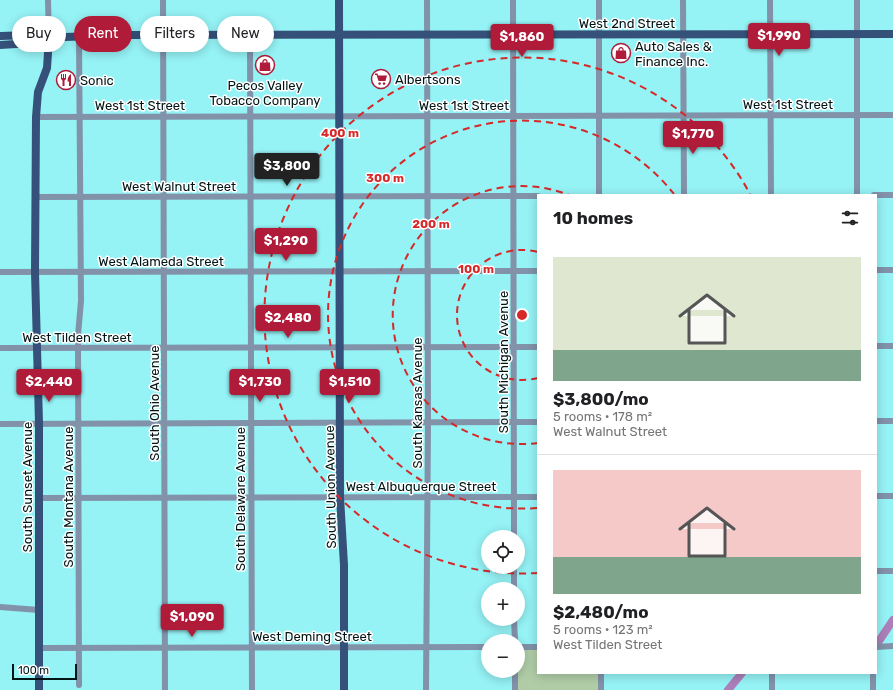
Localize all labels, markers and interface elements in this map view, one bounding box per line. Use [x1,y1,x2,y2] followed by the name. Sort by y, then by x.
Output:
[12,16,66,52] chip: Buy
[74,16,132,52] chip: Rent
[140,16,209,52] chip: Filters
[217,16,274,52] chip: New
[579,16,675,31] street label: West 2nd Street
[746,23,812,57] pin: $1,990
[489,24,555,58] pin: $1,860
[757,28,801,43] text: $1,990
[500,29,544,44] text: $1,860
[635,39,712,69] place label: Auto Sales & Finance Inc.
[610,42,632,64] shop icon: Auto Sales & Finance Inc.
[254,54,276,76] shop icon: Pecos Valley Tobacco Company
[370,68,392,90] supermarket icon: Albertsons
[55,69,77,91] restaurant icon: Sonic
[395,72,461,87] place label: Albertsons
[80,73,114,88] place label: Sonic
[209,78,321,108] place label: Pecos Valley Tobacco Company
[743,97,833,112] street label: West 1st Street
[95,98,185,113] street label: West 1st Street
[419,98,509,113] street label: West 1st Street
[660,121,726,155] pin: $1,770
[321,126,359,140] text: 400 m
[672,126,714,141] text: $1,770
[254,153,320,187] pin: $3,800
[263,158,311,173] text: $3,800
[366,171,404,185] text: 300 m
[122,179,236,194] street label: West Walnut Street
[839,207,861,229] icon: filters
[553,208,633,228] text: 10 homes
[412,217,450,231] text: 200 m
[253,228,319,262] pin: $1,290
[264,233,308,248] text: $1,290
[98,254,224,269] street label: West Alameda Street
[458,262,494,276] text: 100 m
[671,283,743,355] icon: home
[496,291,512,433] street label: South Michigan Avenue
[255,305,321,339] pin: $2,480
[515,308,529,322] centre of rings
[264,310,312,325] text: $2,480
[22,330,132,345] street label: West Tilden Street
[410,337,425,469] street label: South Kansas Avenue
[147,345,162,461] street label: South Ohio Avenue
[16,369,82,403] pin: $2,440
[227,369,293,403] pin: $1,730
[317,369,383,403] pin: $1,510
[25,374,73,389] text: $2,440
[238,374,282,389] text: $1,730
[329,374,371,389] text: $1,510
[553,389,649,409] text: $3,800/mo
[553,409,652,424] text: 5 rooms · 178 m²
[20,422,35,552] street label: South Sunset Avenue
[553,424,667,439] text: West Walnut Street
[322,425,339,549] street label: South Union Avenue
[61,427,76,567] street label: South Montana Avenue
[233,427,248,571] street label: South Delaware Avenue
[346,479,496,494] street label: West Albuquerque Street
[671,496,743,568] icon: home
[481,530,525,678] map controls
[481,530,525,574] button: locate
[481,582,525,626] button: +
[553,602,649,622] text: $2,480/mo
[159,604,225,638] pin: $1,090
[170,609,214,624] text: $1,090
[553,622,653,637] text: 5 rooms · 123 m²
[252,629,372,645] street label: West Deming Street
[481,634,525,678] button: −
[553,637,662,652] text: West Tilden Street
[12,662,77,681] scale bar
[18,664,49,677] text: 100 m

